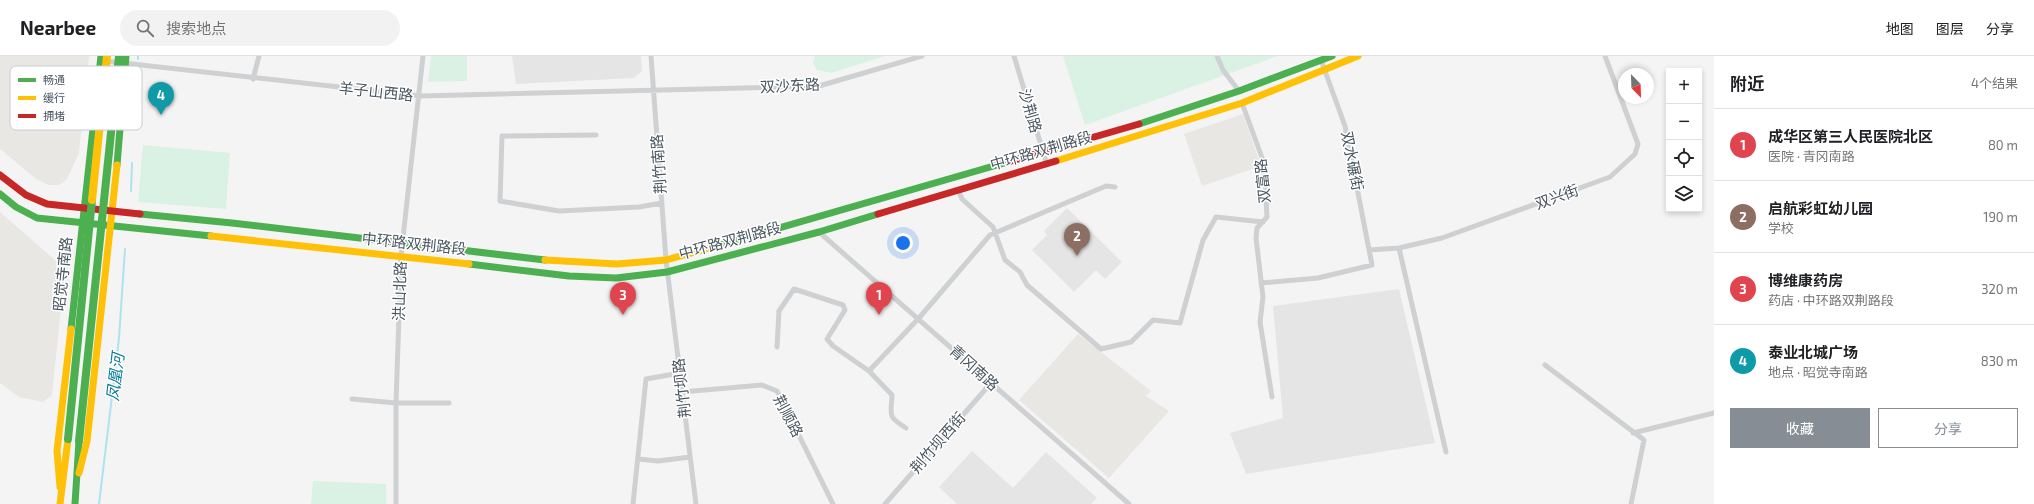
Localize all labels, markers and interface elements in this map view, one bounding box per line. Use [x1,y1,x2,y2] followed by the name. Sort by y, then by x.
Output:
[120,10,400,46] search box
[20,16,96,39] text: Nearbee
[134,17,156,39] icon: search
[166,19,226,37] text: 搜索地点
[1886,20,1914,37] text: 地图
[1936,20,1964,37] text: 图层
[1986,20,2014,37] text: 分享
[10,66,142,130] legend
[1618,68,1654,104] north arrow
[1666,68,1702,212] map controls
[1666,68,1702,104] button: +
[43,73,65,86] text: 畅通
[1730,73,1764,93] text: 附近
[760,74,820,96] street label: 双沙东路
[1971,75,2018,91] text: 4个结果
[338,78,414,104] street label: 羊子山西路
[148,82,174,115] pin: 4
[1016,87,1046,135] street label: 沙荆路
[43,91,65,104] text: 缓行
[1666,104,1702,140] button: −
[43,109,65,122] text: 拥堵
[988,127,1094,173] street label: 中环路双荆路段
[1768,127,1933,145] text: 成华区第三人民医院北区
[1338,130,1368,192] street label: 双水碾街
[647,134,669,195] street label: 荆竹南路
[1740,137,1746,153] text: 1
[1988,137,2018,153] text: 80 m
[1666,140,1702,176] button: locate
[1768,148,1855,164] text: 医院 · 青冈南路
[1251,158,1273,204] street label: 双富路
[1666,176,1702,212] button: layers
[1532,180,1581,212] street label: 双兴街
[1768,199,1873,217] text: 启航彩虹幼儿园
[1739,209,1747,225] text: 2
[1983,209,2018,225] text: 190 m
[677,218,783,262] street label: 中环路双荆路段
[1768,220,1794,236] text: 学校
[1064,223,1090,256] pin: 2
[361,229,467,257] street label: 中环路双荆路段
[893,233,913,253] your location
[49,236,75,312] street label: 昭觉寺南路
[389,261,409,321] street label: 洪山北路
[1768,271,1843,289] text: 博维康药房
[1739,281,1747,297] text: 3
[1981,281,2018,297] text: 320 m
[610,282,636,315] pin: 3
[866,282,892,315] pin: 1
[1768,292,1894,308] text: 药店 · 中环路双荆路段
[946,340,1003,394] street label: 青冈南路
[1768,343,1858,361] text: 泰业北城广场
[102,349,127,402] water label: 凤凰河
[1739,353,1747,369] text: 4
[1981,353,2018,369] text: 830 m
[668,357,694,419] street label: 荆竹坝路
[1768,364,1868,380] text: 地点 · 昭觉寺南路
[770,391,807,440] street label: 荆顺路
[906,408,969,477] street label: 荆竹坝西街
[1730,408,1870,448] button: 收藏
[1878,408,2018,448] button: 分享

